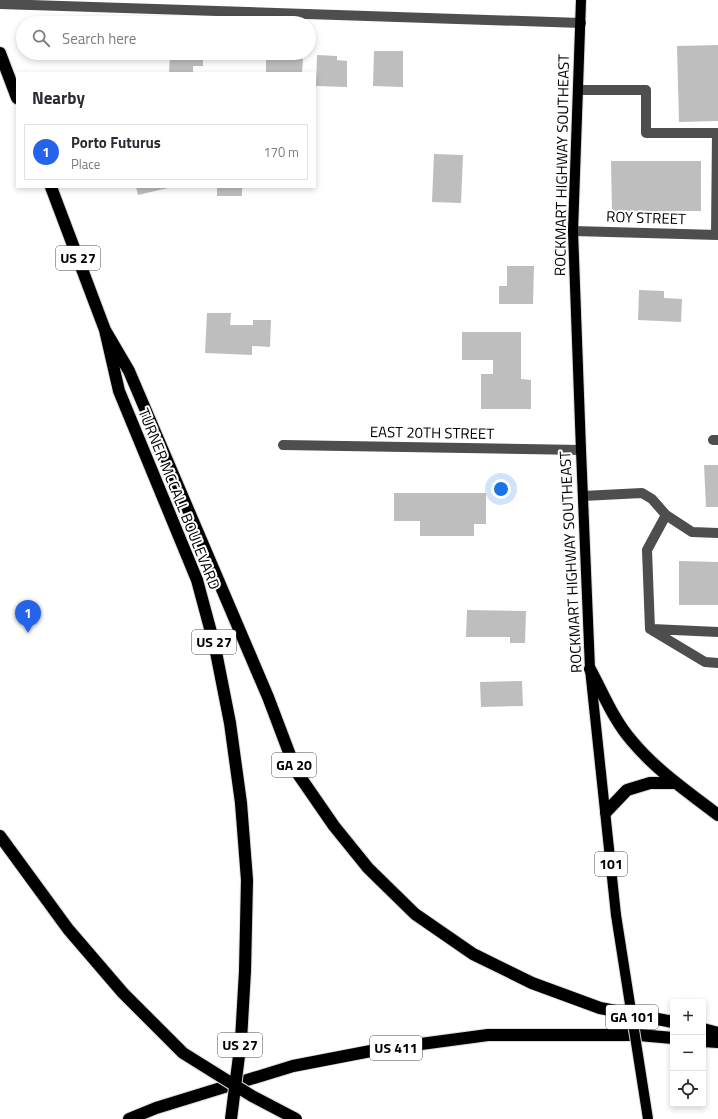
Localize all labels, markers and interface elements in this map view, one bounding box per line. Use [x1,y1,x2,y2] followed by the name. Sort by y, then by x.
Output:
[16,16,316,60] search box
[30,27,52,49] icon: search
[62,27,136,50] text: Search here
[548,54,575,276] street label: ROCKMART HIGHWAY SOUTHEAST
[32,85,85,111] text: Nearby
[71,131,161,154] text: Porto Futurus
[42,142,50,162] text: 1
[263,142,299,162] text: 170 m
[71,154,100,174] text: Place
[606,205,686,230] street label: ROY STREET
[56,246,100,270] road number: US 27
[133,405,226,593] street label: TURNER MCCALL BOULEVARD
[370,420,494,445] street label: EAST 20TH STREET
[553,450,588,674] street label: ROCKMART HIGHWAY SOUTHEAST
[491,479,511,499] your location
[15,600,41,633] pin: 1
[192,630,236,654] road number: US 27
[272,753,316,777] road number: GA 20
[595,852,627,876] road number: 101
[670,999,706,1107] map controls
[670,999,706,1035] button: +
[606,1005,658,1029] road number: GA 101
[218,1033,262,1057] road number: US 27
[670,1035,706,1071] button: −
[370,1036,422,1060] road number: US 411
[670,1071,706,1107] button: locate

